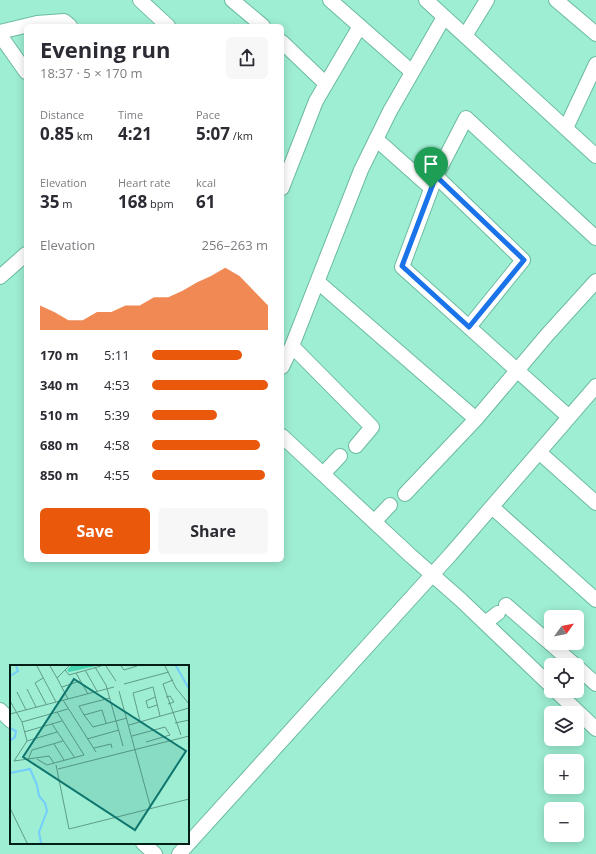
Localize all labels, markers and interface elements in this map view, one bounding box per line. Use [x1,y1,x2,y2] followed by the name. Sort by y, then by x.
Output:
[40,34,171,64] text: Evening run
[226,37,268,79] button: share
[40,64,143,82] text: 18:37 · 5 × 170 m
[40,107,84,122] text: Distance
[118,107,143,122] text: Time
[196,107,220,122] text: Pace
[40,122,74,145] text: 0.85
[118,122,152,145] text: 4:21
[196,122,230,145] text: 5:07
[74,128,93,143] text: km
[230,128,253,143] text: /km
[414,147,448,188] pin
[420,153,442,175] icon: arrive
[40,175,87,190] text: Elevation
[118,175,170,190] text: Heart rate
[196,175,216,190] text: kcal
[40,190,59,213] text: 35
[118,190,147,213] text: 168
[196,190,215,213] text: 61
[59,196,73,211] text: m
[147,196,174,211] text: bpm
[40,236,95,254] text: Elevation
[201,236,268,254] text: 256–263 m
[40,346,78,364] text: 170 m
[104,346,130,364] text: 5:11
[40,376,78,394] text: 340 m
[104,376,130,394] text: 4:53
[40,406,78,424] text: 510 m
[104,406,130,424] text: 5:39
[40,436,78,454] text: 680 m
[104,436,130,454] text: 4:58
[40,466,78,484] text: 850 m
[104,466,130,484] text: 4:55
[40,508,150,554] button: Save
[158,508,268,554] button: Share
[544,610,584,650] north arrow
[544,610,584,842] map controls
[544,658,584,698] button: locate
[10,665,189,844] inset map
[544,706,584,746] button: layers
[544,754,584,794] button: +
[544,802,584,842] button: −

